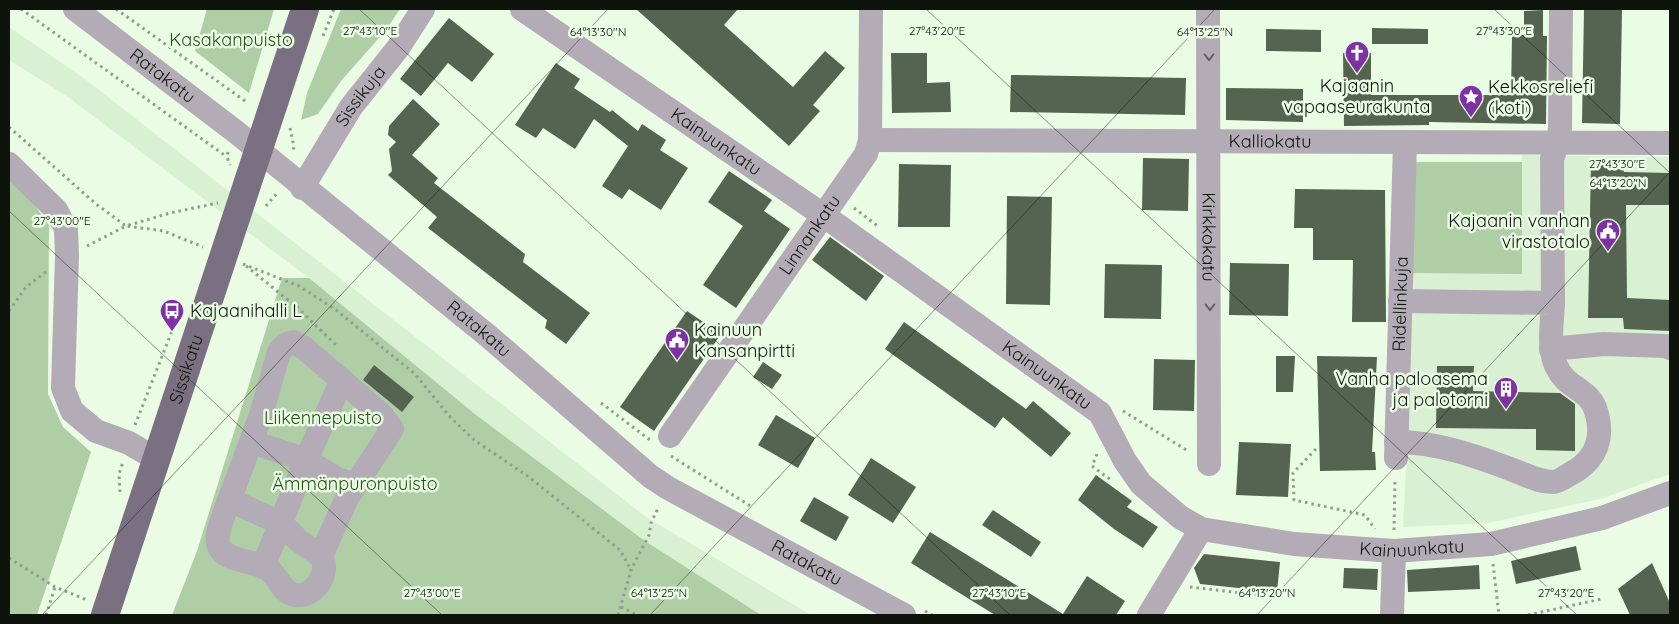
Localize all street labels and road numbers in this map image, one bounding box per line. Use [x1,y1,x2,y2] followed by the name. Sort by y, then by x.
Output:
[125,43,200,108] street label: Ratakatu
[330,61,390,131] street label: Sissikuja
[666,102,766,180] street label: Kainuunkatu
[1228,129,1312,153] street label: Kalliokatu
[774,190,845,279] street label: Linnankatu
[1197,192,1221,282] street label: Kirkkokatu
[1387,256,1413,352] street label: Ridellinkuja
[442,295,516,362] street label: Ratakatu
[164,331,208,406] street label: Sissikatu
[998,335,1097,415] street label: Kainuunkatu
[768,534,846,591] street label: Ratakatu
[1359,534,1465,562] street label: Kainuunkatu

